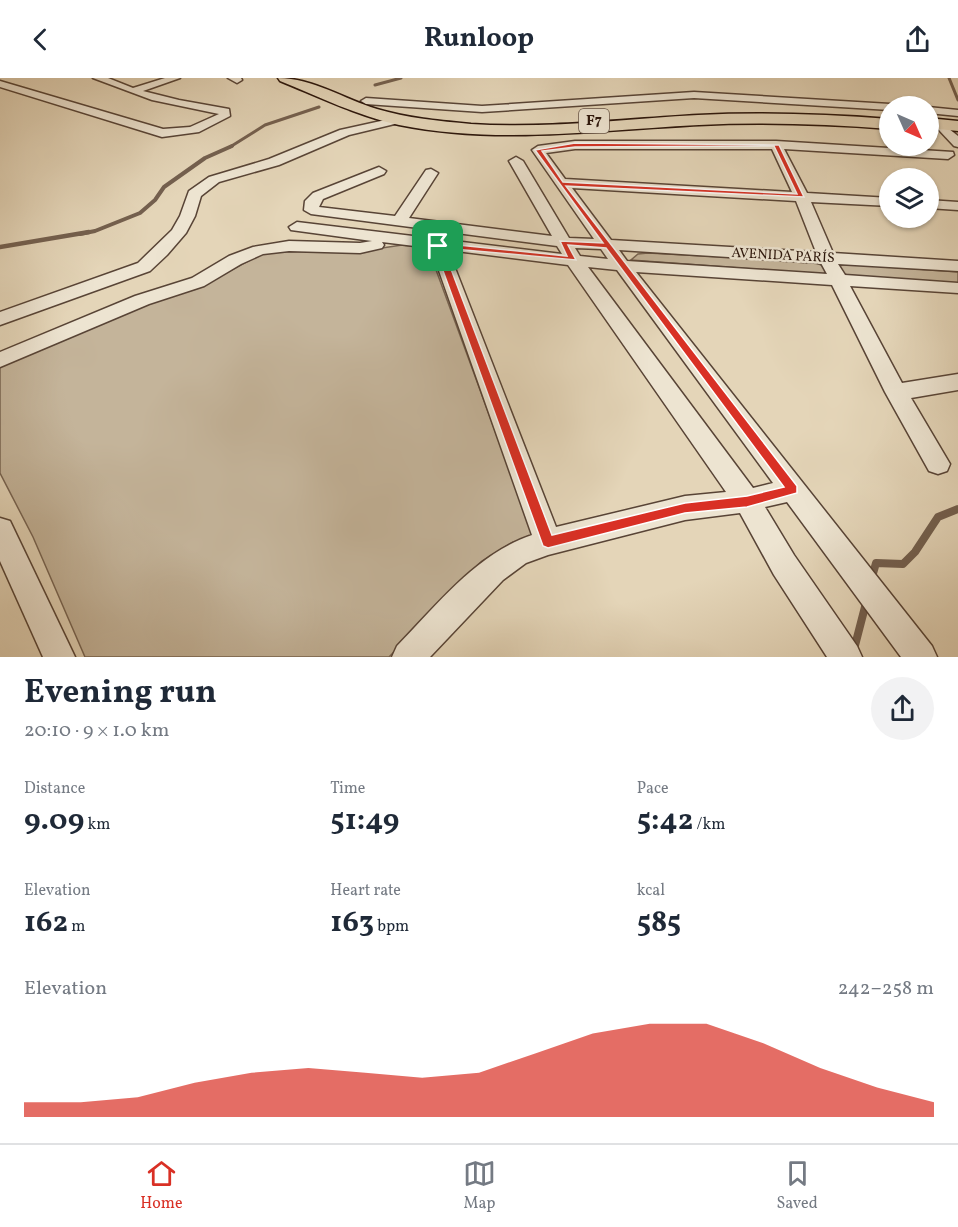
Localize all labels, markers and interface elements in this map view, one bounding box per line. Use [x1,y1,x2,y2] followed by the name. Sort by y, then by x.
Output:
[424,20,534,58] text: Runloop
[24,23,57,56] icon: back
[901,23,934,56] icon: share
[879,96,939,156] north arrow
[879,96,939,228] map controls
[579,109,609,133] road number: F7
[879,168,939,228] button: layers
[412,220,463,271] pin
[421,229,454,262] icon: arrive
[731,244,835,268] street label: AVENIDA PARÍS
[24,671,217,717] text: Evening run
[871,677,934,740] button: share
[24,717,169,745] text: 20:10 · 9 × 1.0 km
[24,778,85,800] text: Distance
[330,778,365,800] text: Time
[637,778,669,800] text: Pace
[24,800,84,842] text: 9.09
[330,800,399,842] text: 51:49
[637,800,693,842] text: 5:42
[84,814,110,836] text: km
[693,814,725,836] text: /km
[24,880,91,902] text: Elevation
[330,880,401,902] text: Heart rate
[637,880,665,902] text: kcal
[24,902,68,944] text: 162
[330,902,374,944] text: 163
[637,902,681,944] text: 585
[68,916,86,938] text: m
[374,916,409,938] text: bpm
[24,975,107,1003] text: Elevation
[838,975,934,1003] text: 242–258 m
[140,1157,183,1215] tab: Home
[463,1157,496,1215] tab: Map
[777,1157,818,1215] tab: Saved

